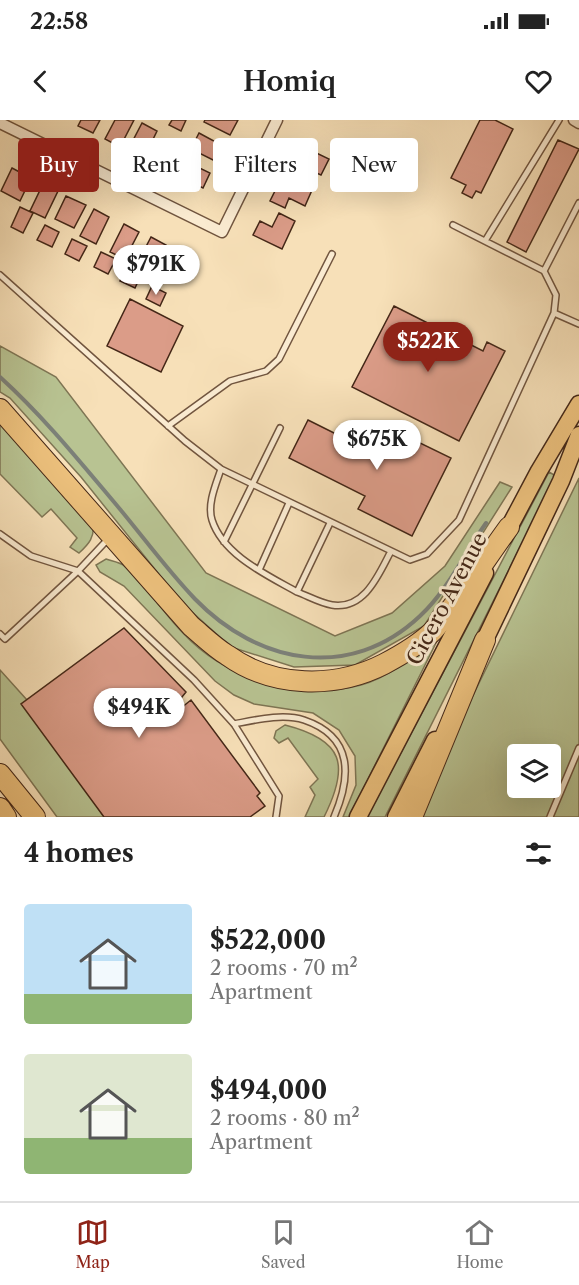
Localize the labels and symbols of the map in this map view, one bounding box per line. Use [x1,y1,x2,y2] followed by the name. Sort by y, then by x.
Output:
[114,245,198,296] pin: $791K
[386,322,470,373] pin: $522K
[335,420,419,471] pin: $675K
[401,528,492,669] street label: Cicero Avenue
[97,688,181,739] pin: $494K

